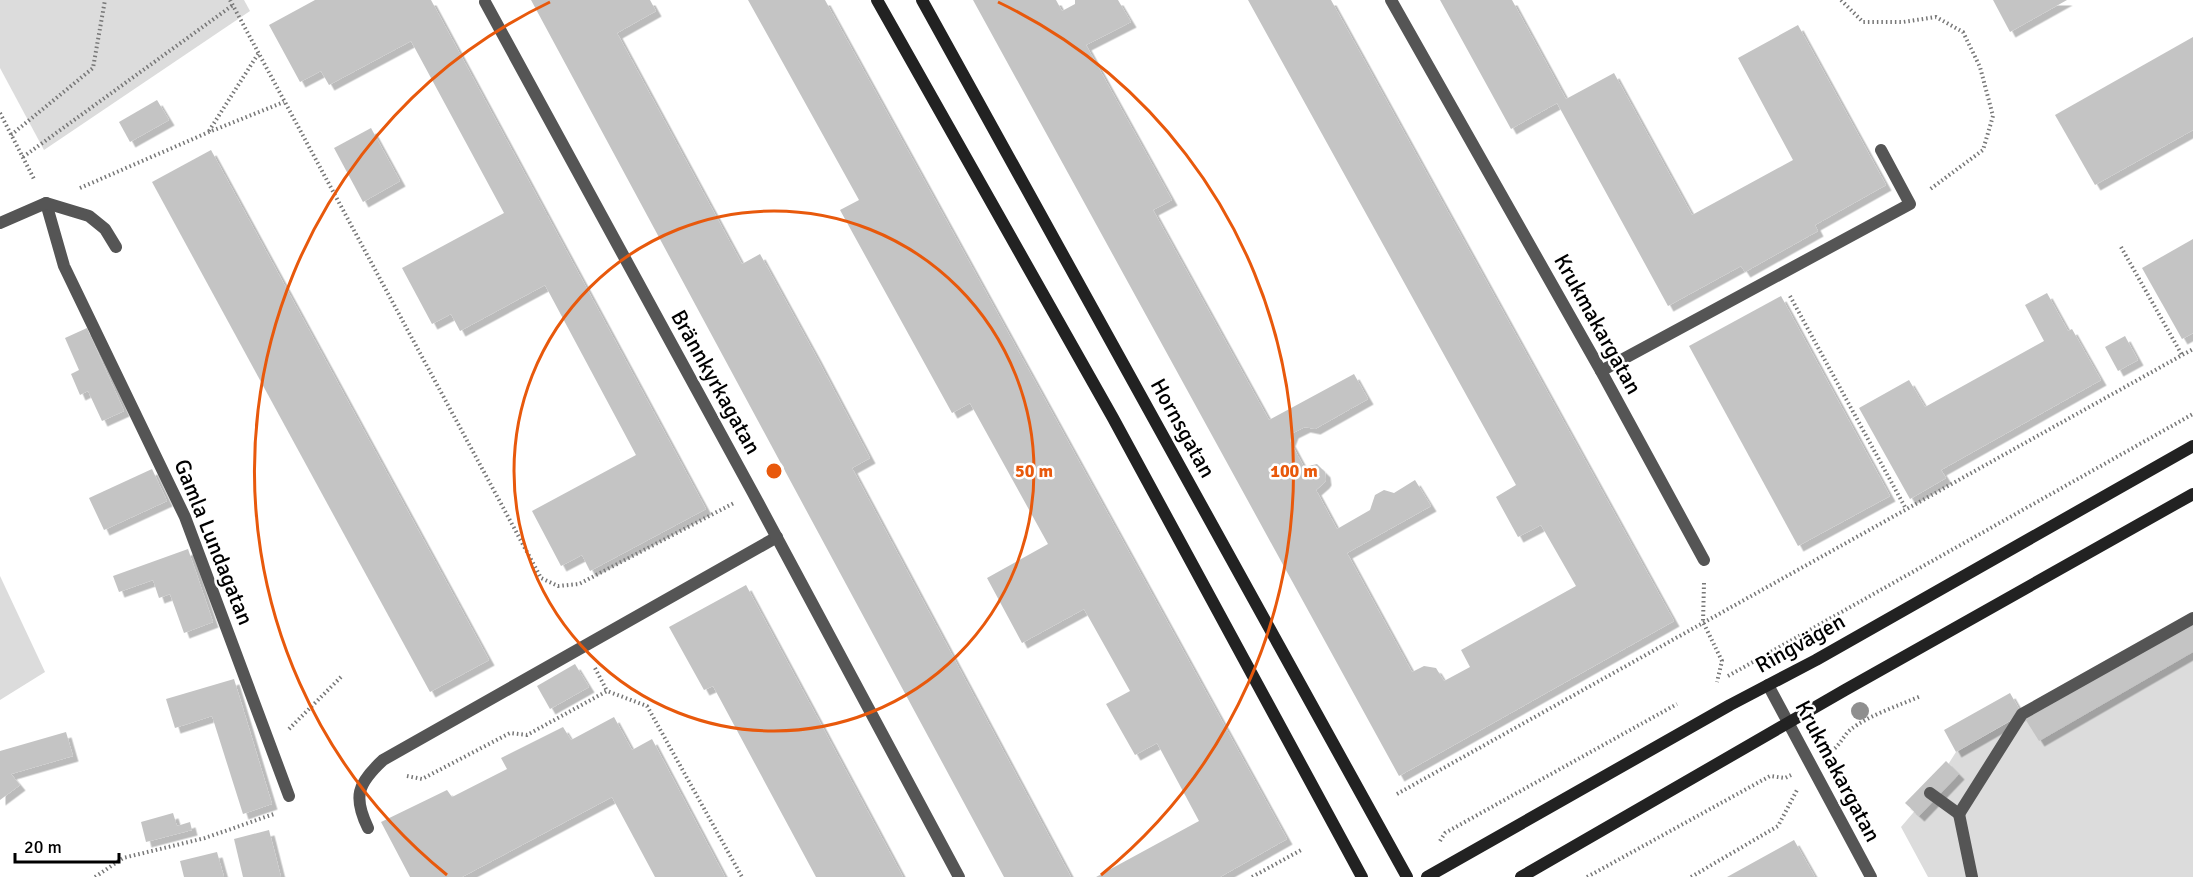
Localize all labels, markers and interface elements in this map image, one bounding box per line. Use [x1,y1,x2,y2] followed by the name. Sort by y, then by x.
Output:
[1548,249,1648,399] street label: Krukmakargatan
[665,305,767,459] street label: Brännkyrkagatan
[1145,374,1221,482] street label: Hornsgatan
[168,455,260,629] street label: Gamla Lundagatan
[1015,460,1053,482] text: 50 m
[1270,460,1318,482] text: 100 m
[764,461,784,481] centre of rings
[1750,607,1850,679] street label: Ringvägen
[1789,696,1887,846] street label: Krukmakargatan
[15,826,118,864] scale bar
[24,836,62,858] text: 20 m

